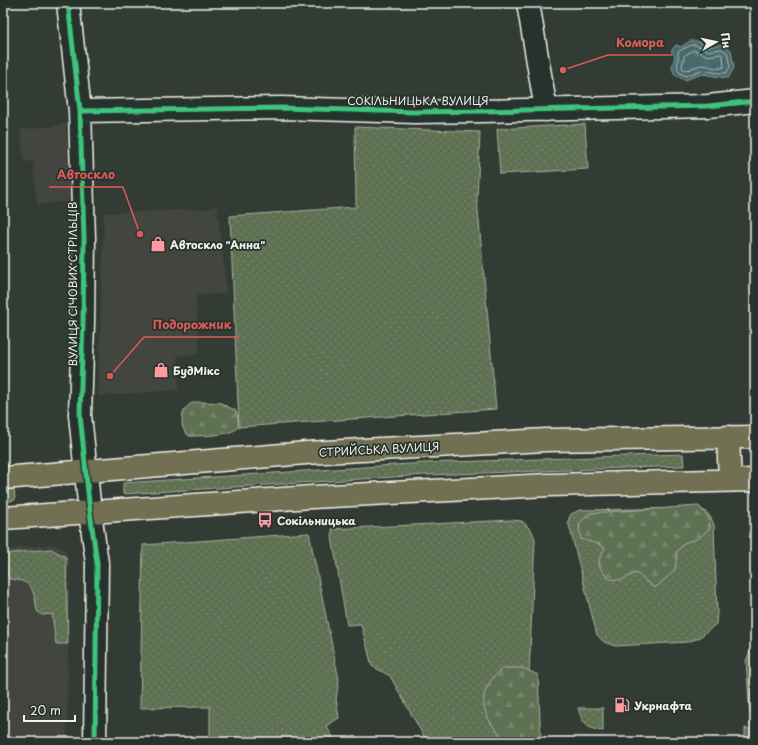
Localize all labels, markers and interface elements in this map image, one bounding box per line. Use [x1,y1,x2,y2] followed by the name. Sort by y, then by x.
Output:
[696,22,736,62] north arrow
[608,31,672,55] callout: Комора
[717,31,736,50] text: Пн
[616,33,664,51] text: Комора
[347,92,489,109] street label: СОКІЛЬНИЦЬКА ВУЛИЦЯ
[49,163,123,187] callout: Автоскло
[57,165,115,183] text: Автоскло
[64,202,81,366] street label: ВУЛИЦЯ СІЧОВИХ СТРІЛЬЦІВ
[149,235,167,253] shop icon: Автоскло "Анна"
[170,236,265,253] place label: Автоскло "Анна"
[144,313,239,337] callout: Подорожник
[153,315,232,333] text: Подорожник
[152,361,170,379] shop icon: БудМікс
[173,362,220,379] place label: БудМікс
[318,437,440,461] street label: СТРИЙСЬКА ВУЛИЦЯ
[256,511,274,529] bus stop icon: Сокільницька
[277,512,356,529] place label: Сокільницька
[613,696,631,714] fuel station icon: Укрнафта
[24,697,75,723] scale bar
[634,697,692,714] place label: Укрнафта
[30,701,61,719] text: 20 m

